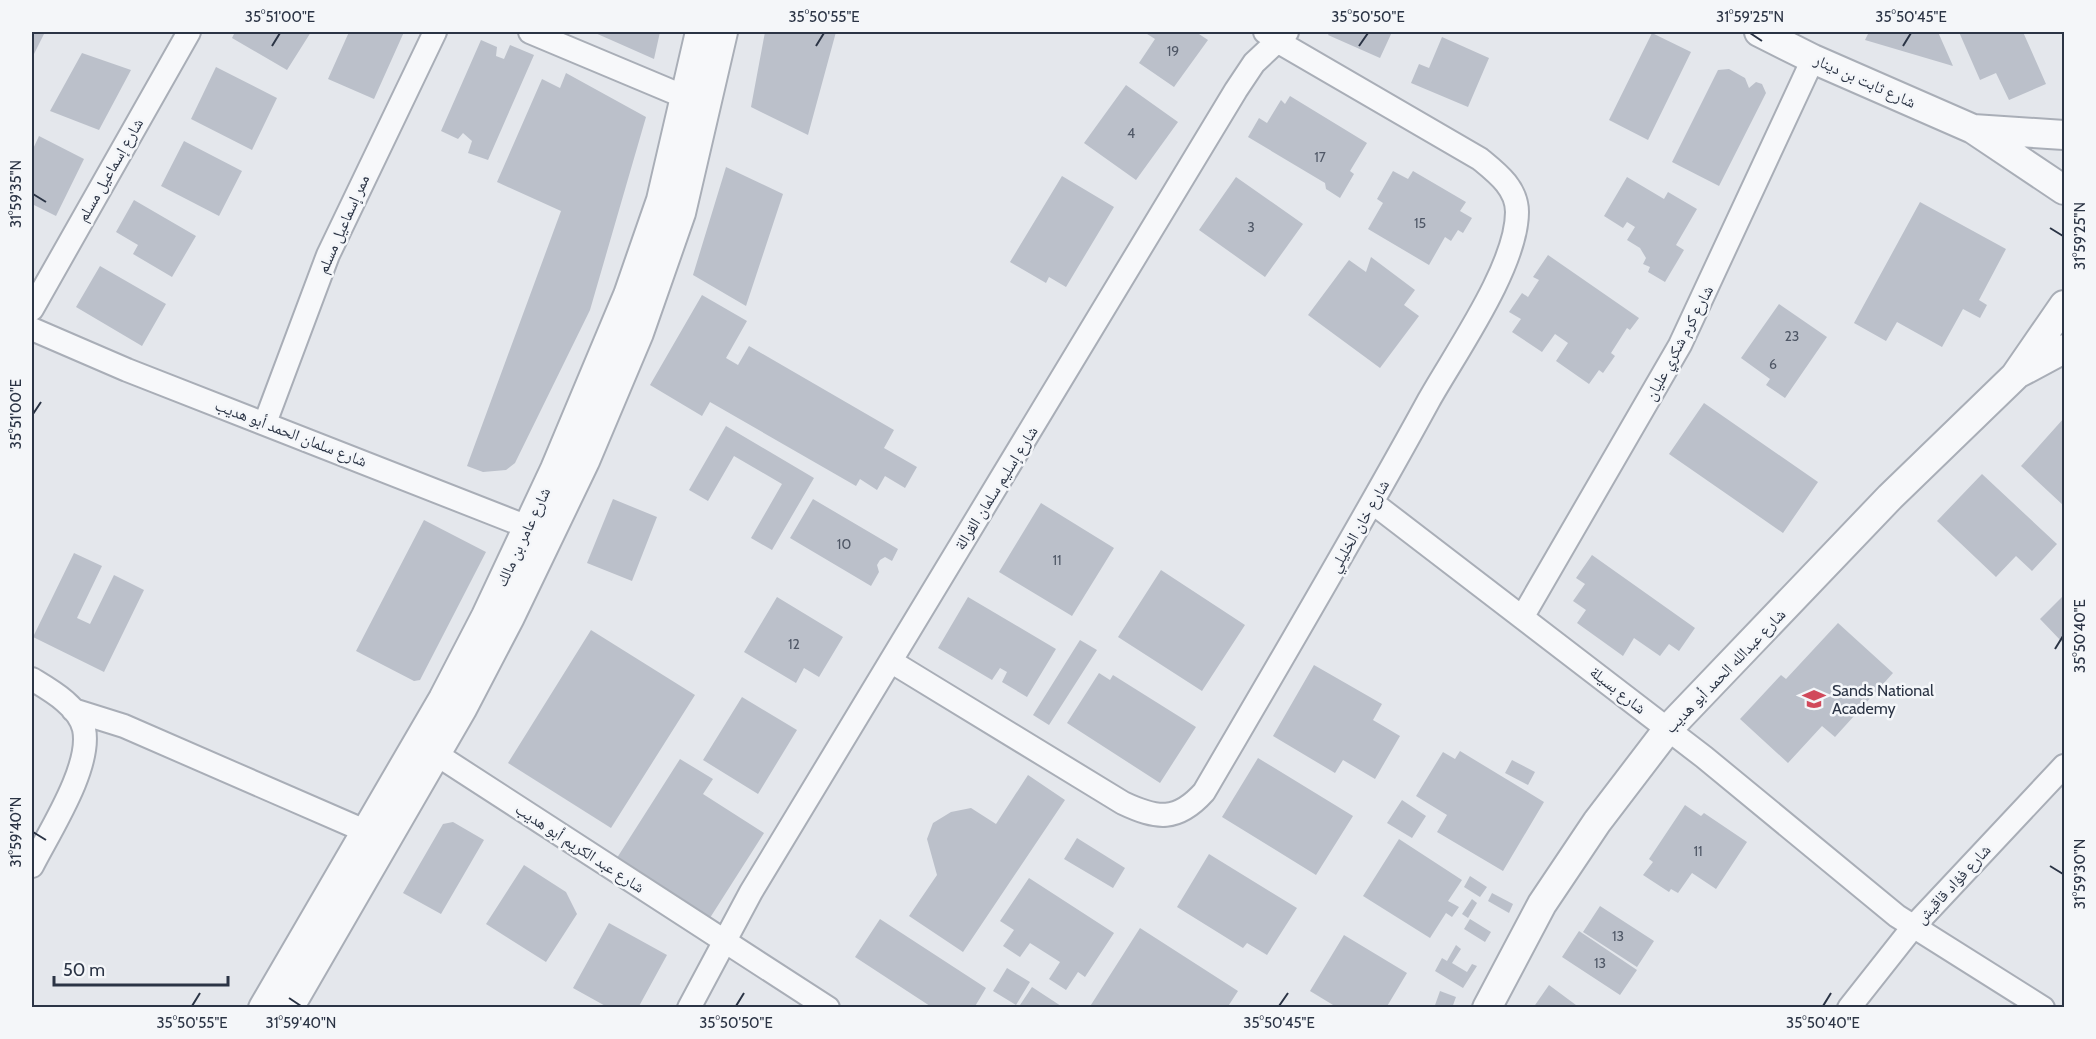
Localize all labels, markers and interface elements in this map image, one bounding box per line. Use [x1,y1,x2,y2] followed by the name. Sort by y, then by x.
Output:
[245,8,315,26] text: 35°51'00"E
[788,8,860,26] text: 35°50'55"E
[1331,8,1405,26] text: 35°50'50"E
[1716,8,1784,26] text: 31°59'25"N
[1875,8,1947,26] text: 35°50'45"E
[1167,42,1179,60] house number: 19
[1810,50,1919,113] street label: شارع ثابت بن دينار
[73,115,148,226] street label: شارع إسماعيل مسلم
[1127,124,1135,142] house number: 4
[1314,148,1326,166] house number: 17
[7,160,25,228] text: 31°59'35"N
[313,172,374,277] street label: ممر إسماعيل مسلم
[2071,202,2089,270] text: 31°59'25"N
[1414,214,1426,232] house number: 15
[1247,218,1255,236] house number: 3
[1641,282,1720,405] street label: شارع كرم شكري عليان
[1785,327,1799,345] house number: 23
[1769,355,1777,373] house number: 6
[7,379,25,449] text: 35°51'00"E
[212,395,370,472] street label: شارع سلمان الحمد أبو هديب
[950,423,1043,554] street label: شارع إسليم سلمان القرالة
[1325,476,1396,577] street label: شارع خان الخليلي
[492,484,555,590] street label: شارع عامر بن مالك
[837,535,851,553] house number: 10
[1052,551,1062,569] house number: 11
[2071,599,2089,673] text: 35°50'40"E
[1661,605,1790,738] street label: شارع عبدالله الحمد أبو هديب
[788,635,800,653] house number: 12
[1586,662,1650,719] street label: شارع بسيلة
[1832,681,1934,718] place label: Sands National Academy
[1801,686,1827,712] school or university icon: Sands National Academy
[7,797,25,867] text: 31°59'40"N
[511,799,648,898] street label: شارع عبد الكريم أبو هديب
[2071,839,2089,909] text: 31°59'30"N
[1911,840,1995,928] street label: شارع فؤاد قاقيش
[1693,842,1703,860] house number: 11
[1612,927,1624,945] house number: 13
[54,949,228,987] scale bar
[1594,954,1606,972] house number: 13
[63,959,105,981] text: 50 m
[156,1014,228,1032] text: 35°50'55"E
[266,1014,336,1032] text: 31°59'40"N
[699,1014,773,1032] text: 35°50'50"E
[1243,1014,1315,1032] text: 35°50'45"E
[1786,1014,1860,1032] text: 35°50'40"E

